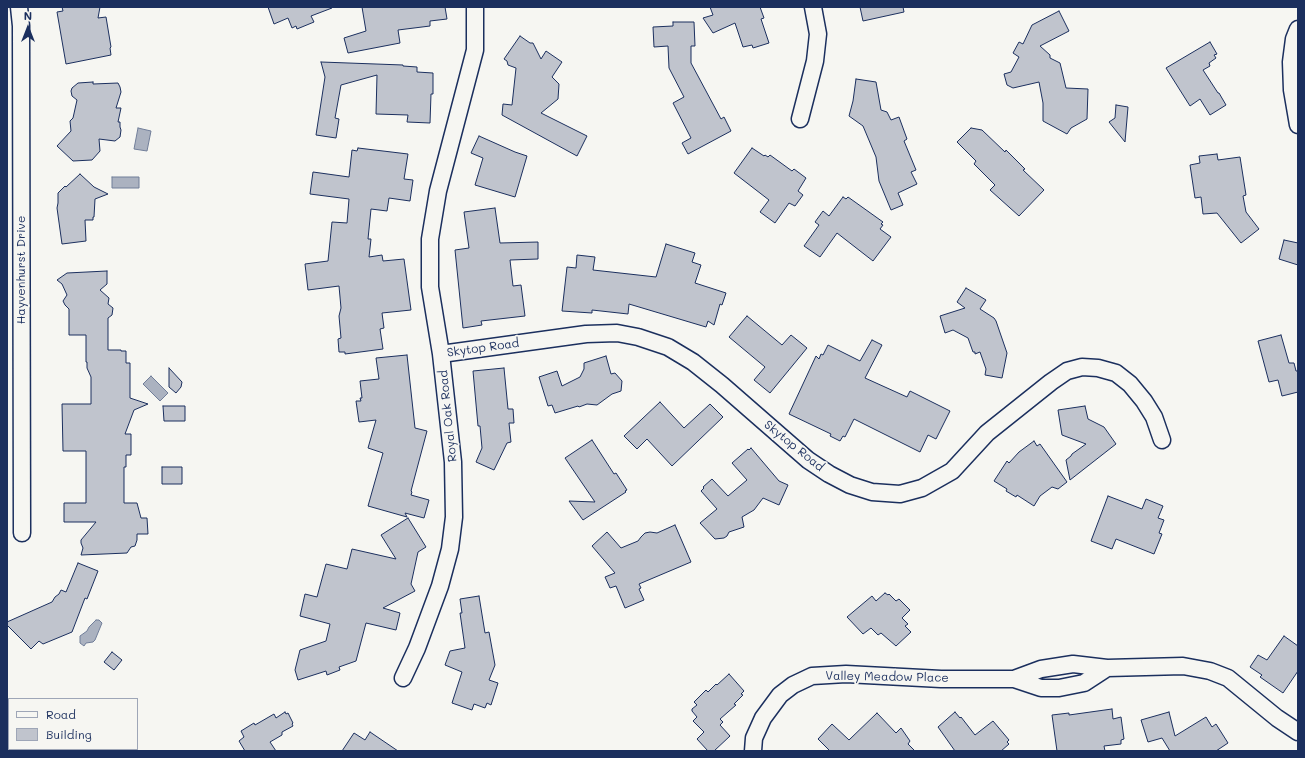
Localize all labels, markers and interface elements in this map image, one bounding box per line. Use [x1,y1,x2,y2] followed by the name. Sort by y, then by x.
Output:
[8,8,48,48] north arrow
[24,8,32,23] text: N
[14,216,28,324] street label: Hayvenhurst Drive
[446,336,520,360] street label: Skytop Road
[436,369,460,463] street label: Royal Oak Road
[761,417,827,475] street label: Skytop Road
[825,669,949,685] street label: Valley Meadow Place
[8,698,138,750] legend
[46,706,76,722] text: Road
[46,726,92,742] text: Building

